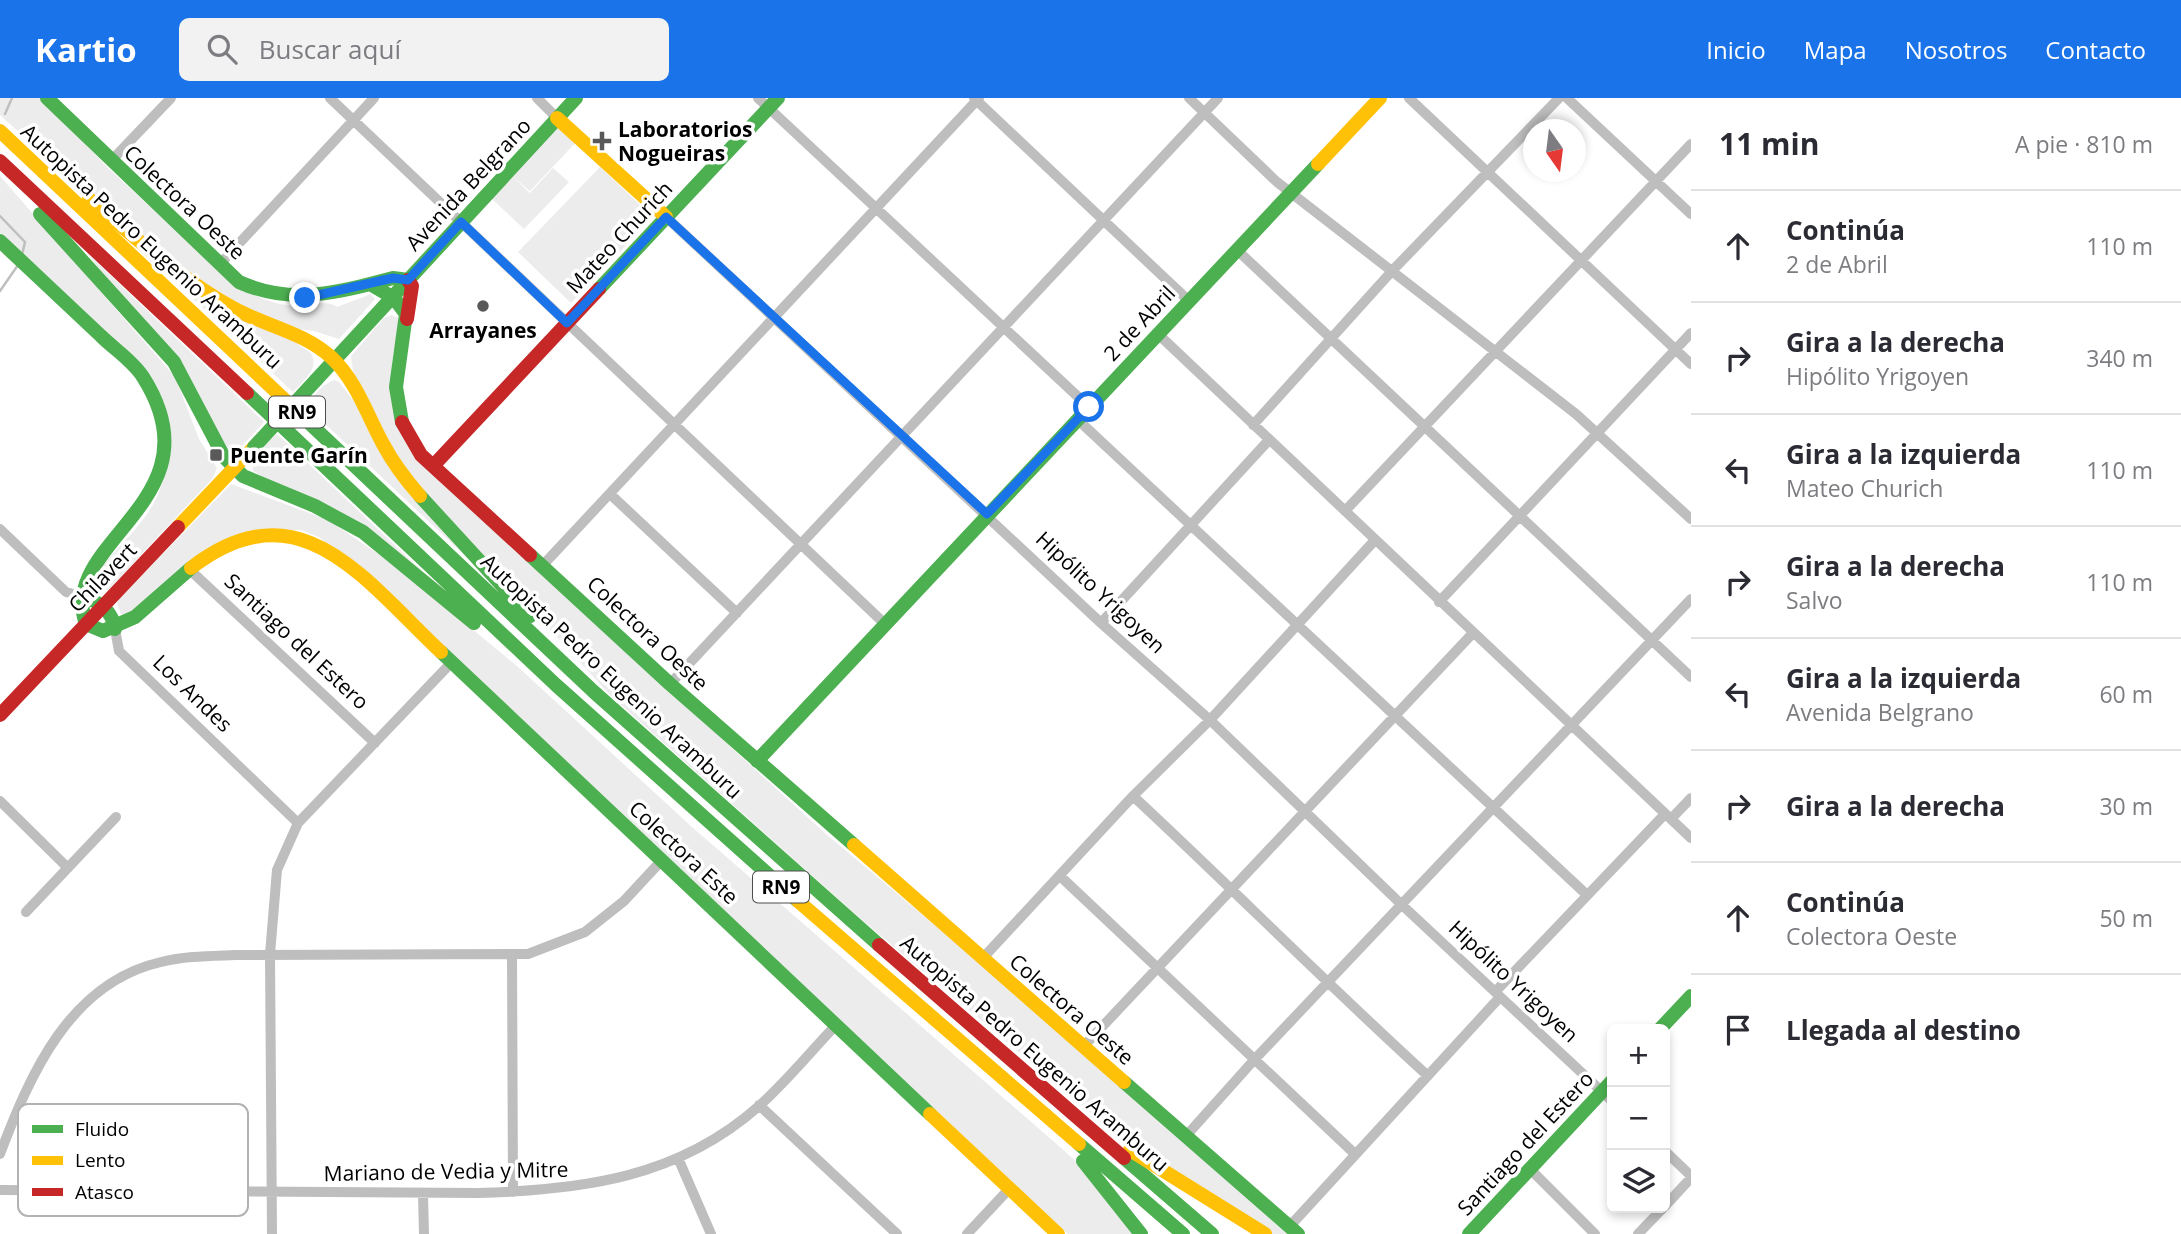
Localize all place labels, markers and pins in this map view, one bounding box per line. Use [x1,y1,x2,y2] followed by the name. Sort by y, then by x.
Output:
[618,115,753,167] place label: Laboratorios Nogueiras
[592,131,612,151] marker: Laboratorios Nogueiras
[475,298,491,314] marker: Arrayanes
[429,316,537,344] place label: Arrayanes
[230,441,368,469] place label: Puente Garín
[208,447,224,463] marker: Puente Garín

